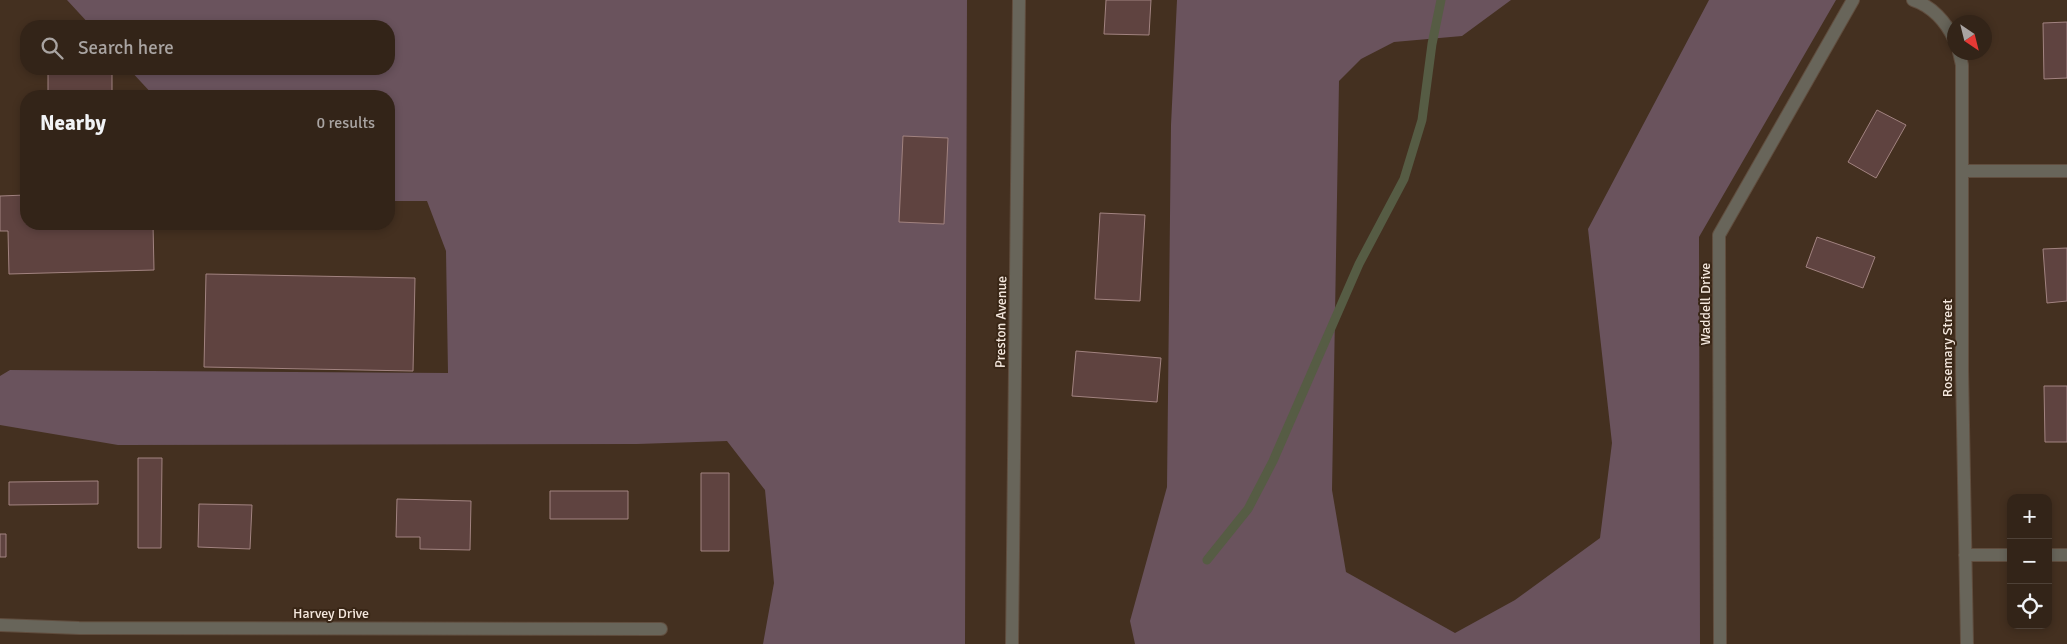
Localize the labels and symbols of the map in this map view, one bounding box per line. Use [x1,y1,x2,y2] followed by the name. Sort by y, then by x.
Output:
[1947,15,1992,60] north arrow
[1697,263,1714,345] street label: Waddell Drive
[992,276,1010,368] street label: Preston Avenue
[1939,299,1956,397] street label: Rosemary Street
[293,605,369,622] street label: Harvey Drive

